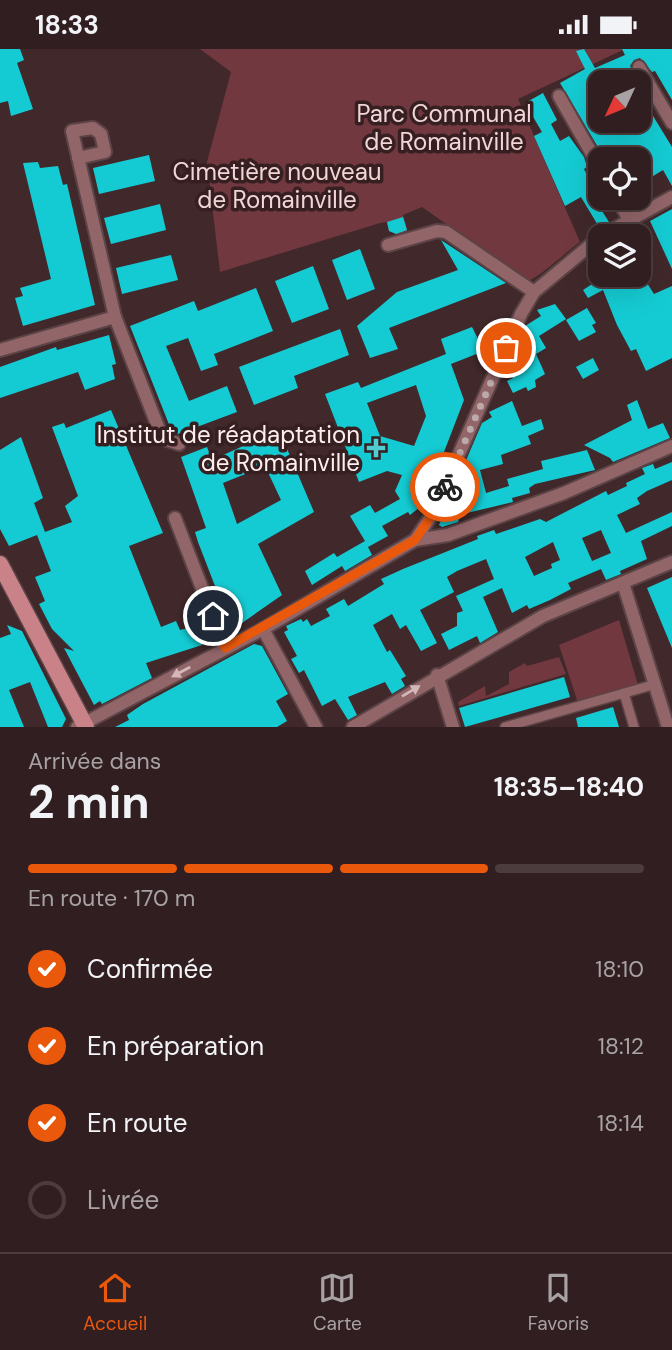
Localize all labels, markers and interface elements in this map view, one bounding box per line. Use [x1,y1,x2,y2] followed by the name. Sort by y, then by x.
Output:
[35,8,99,42] text: 18:33
[588,70,651,133] north arrow
[588,70,651,287] map controls
[356,98,532,157] park label: Parc Communal de Romainville
[588,147,651,210] button: locate
[172,156,382,215] park label: Cimetière nouveau de Romainville
[588,224,651,287] button: layers
[476,318,536,378] pin
[487,329,525,367] icon: bag
[97,419,360,478] place label: Institut de réadaptation de Romainville
[366,438,386,458] marker: Institut de réadaptation de Romainville
[410,452,480,522] courier
[426,468,464,506] icon: bike
[183,586,243,646] pin
[194,597,232,635] icon: home
[171,666,190,678] one-way arrow
[401,685,420,697] one-way arrow
[28,746,161,776] text: Arrivée dans
[494,770,644,804] text: 18:35–18:40
[28,772,150,832] text: 2 min
[28,883,195,913] text: En route · 170 m
[28,950,66,988] icon: check
[87,952,213,986] text: Confirmée
[595,954,644,984] text: 18:10
[28,1027,66,1065] icon: check
[87,1029,264,1063] text: En préparation
[598,1031,644,1061] text: 18:12
[28,1104,66,1142] icon: check
[87,1106,188,1140] text: En route
[597,1108,644,1138] text: 18:14
[87,1183,159,1217] text: Livrée
[83,1269,147,1336] tab: Accueil
[313,1269,362,1336] tab: Carte
[528,1269,589,1336] tab: Favoris

